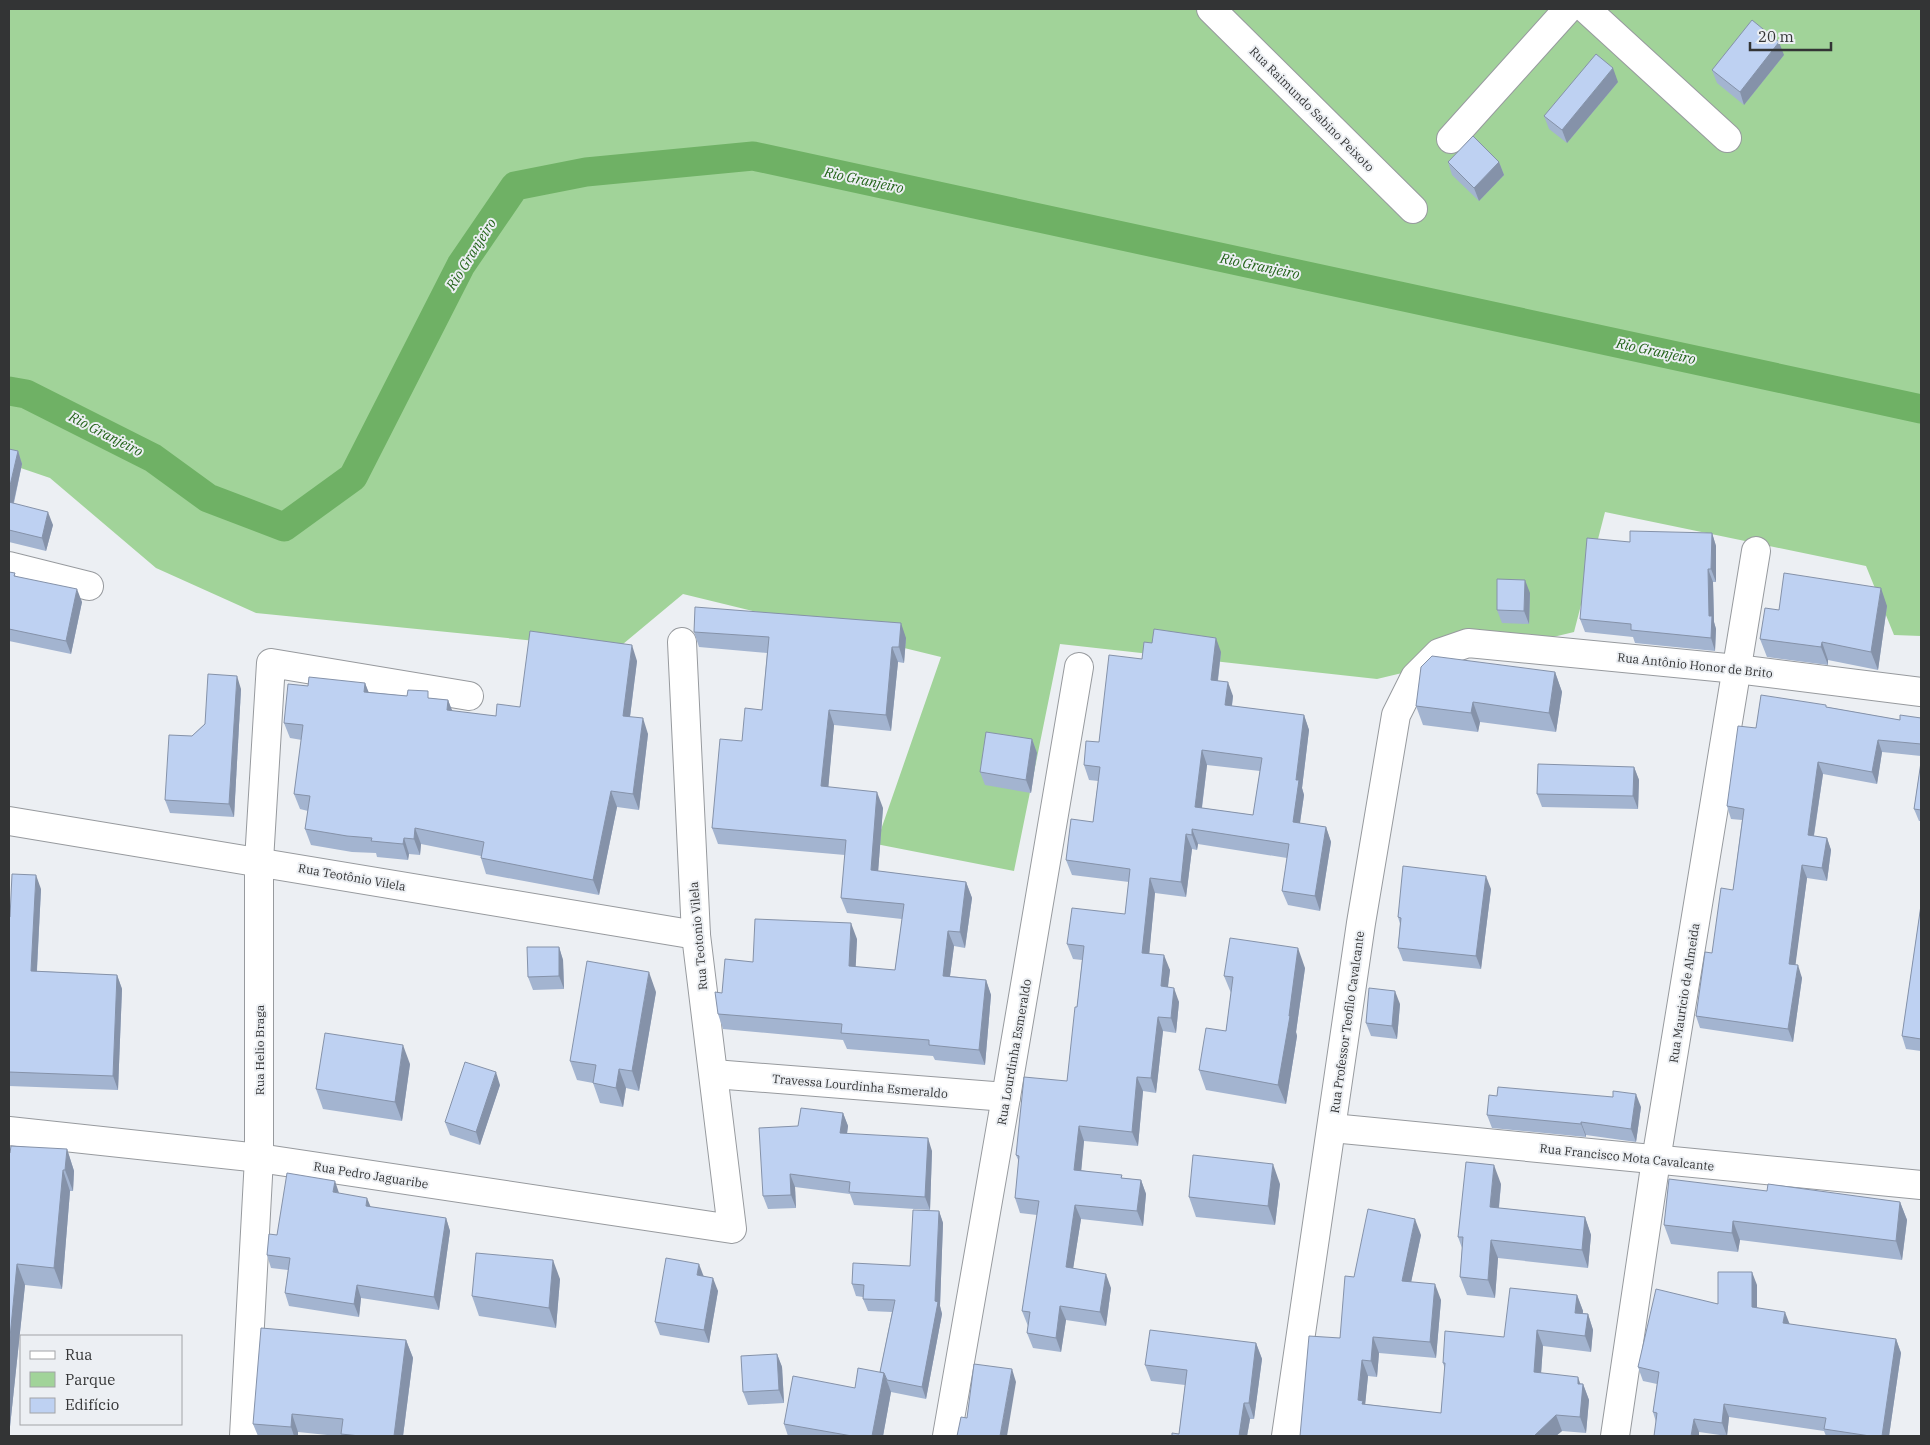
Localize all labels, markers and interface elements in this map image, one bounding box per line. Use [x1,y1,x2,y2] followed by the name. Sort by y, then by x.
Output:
[1750,20,1831,52] scale bar
[1758,27,1794,46] text: 20 m
[1247,44,1378,175] street label: Rua Raimundo Sabino Peixoto
[822,163,905,197] water label: Rio Granjeiro
[441,215,500,294] water label: Rio Granjeiro
[1218,249,1301,283] water label: Rio Granjeiro
[1614,334,1697,368] water label: Rio Granjeiro
[65,407,146,460] water label: Rio Granjeiro
[1617,649,1774,681] street label: Rua Antônio Honor de Brito
[297,860,407,894] street label: Rua Teotônio Vilela
[686,881,710,991] street label: Rua Teotonio Vilela
[1666,922,1703,1064] street label: Rua Mauricio de Almeida
[1327,930,1367,1114] street label: Rua Professor Teofilo Cavalcante
[994,978,1034,1126] street label: Rua Lourdinha Esmeraldo
[252,1004,267,1095] street label: Rua Helio Braga
[772,1071,949,1101] street label: Travessa Lourdinha Esmeraldo
[1539,1140,1715,1174] street label: Rua Francisco Mota Cavalcante
[313,1159,429,1191] street label: Rua Pedro Jaguaribe
[20,1335,182,1425] legend
[65,1345,92,1364] text: Rua
[65,1370,115,1389] text: Parque
[65,1395,119,1414] text: Edifício

